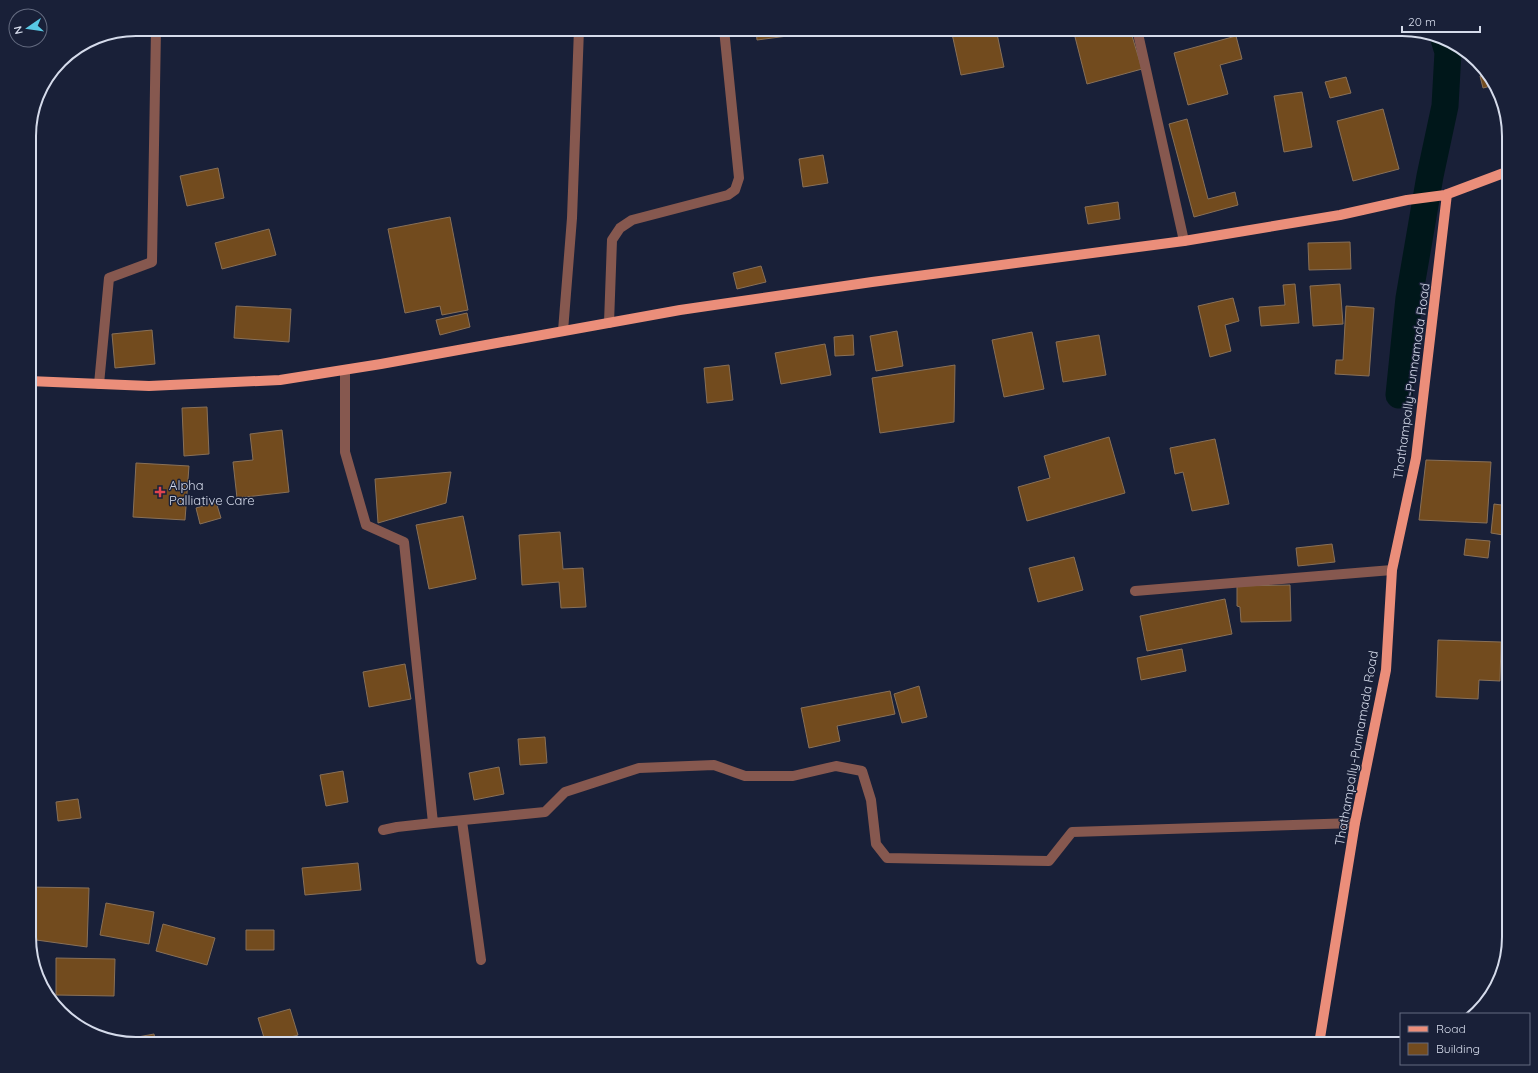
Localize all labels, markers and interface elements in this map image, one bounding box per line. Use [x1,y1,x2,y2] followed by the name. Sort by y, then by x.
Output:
[8,8,48,48] north arrow
[1402,8,1480,34] scale bar
[1408,14,1436,29] text: 20 m
[11,25,26,36] text: N
[1389,282,1433,480] street label: Thathampally-Punnamada Road
[169,477,255,508] place label: Alpha Palliative Care
[154,486,166,498] marker: Alpha Palliative Care
[1331,649,1381,847] street label: Thathampally-Punnamada Road
[1400,1013,1530,1065] legend
[1436,1021,1466,1036] text: Road
[1436,1041,1480,1056] text: Building

